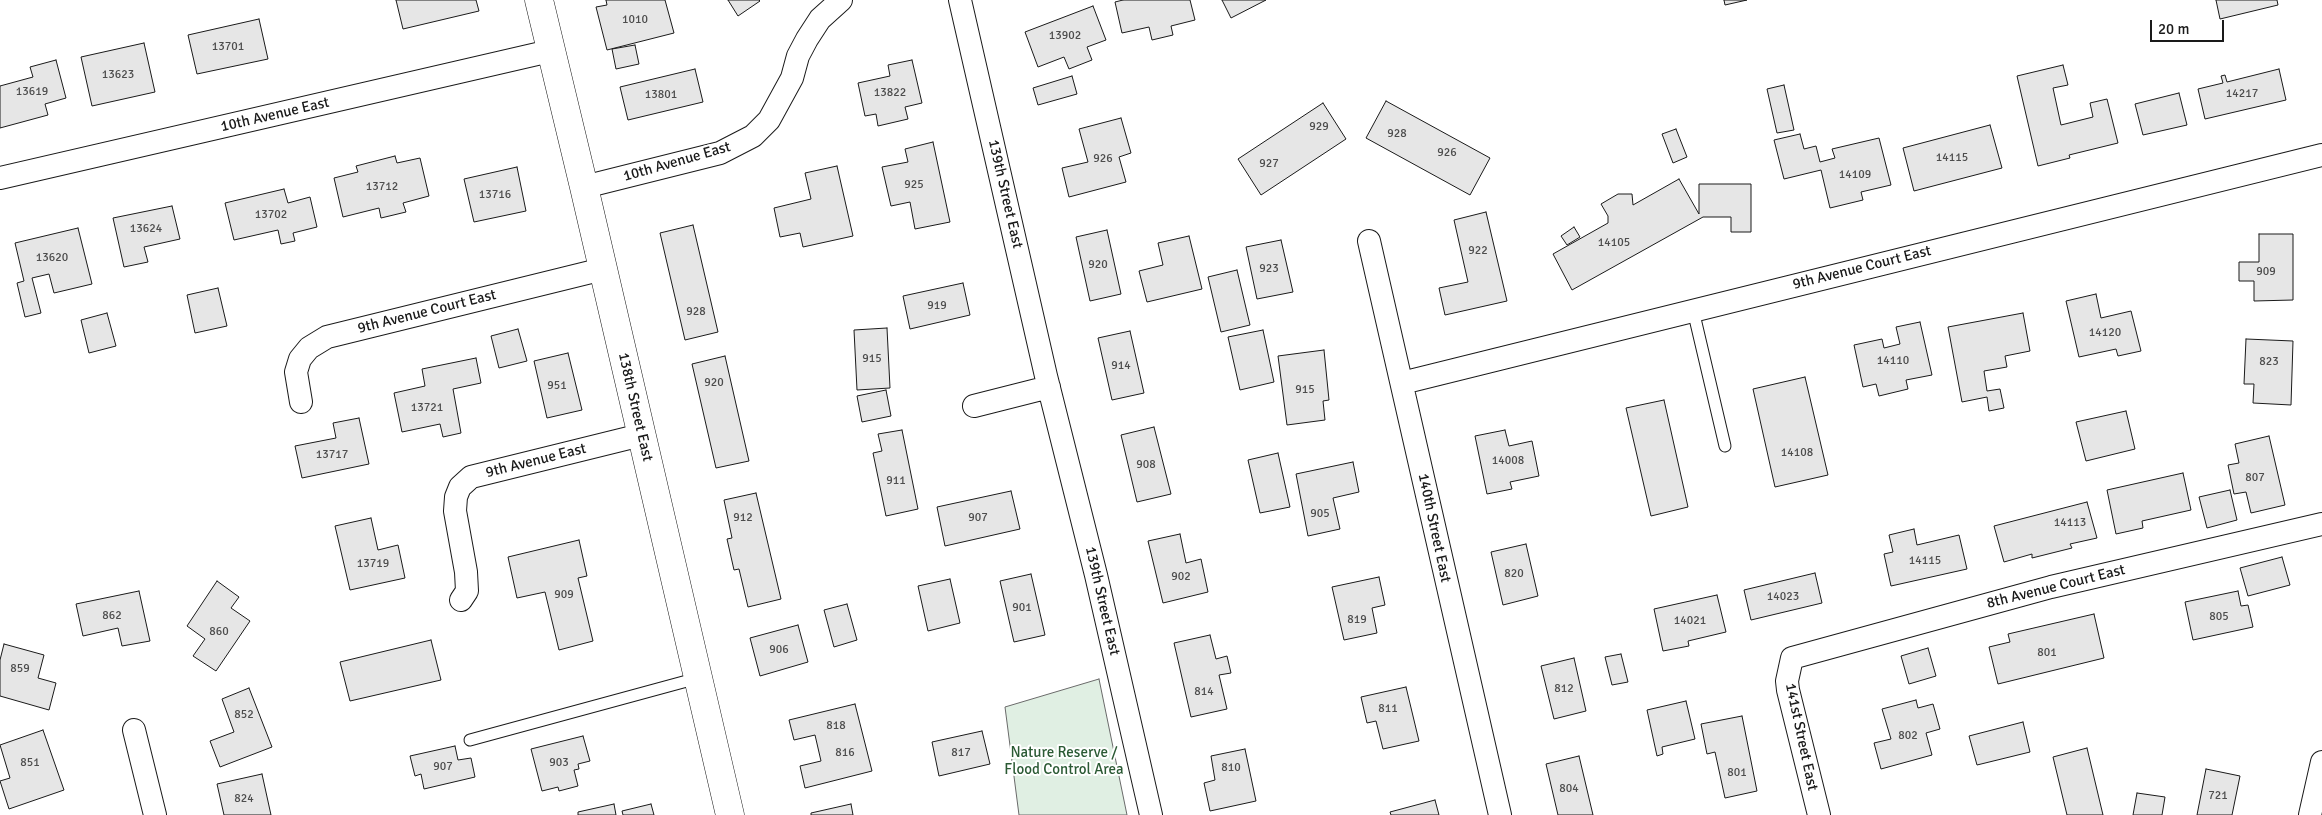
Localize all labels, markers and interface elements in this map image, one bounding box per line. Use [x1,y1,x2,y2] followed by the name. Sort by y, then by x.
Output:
[2152,10,2226,42] scale bar
[622,13,648,27] house number: 1010
[2158,20,2189,38] text: 20 m
[1049,29,1081,43] house number: 13902
[212,40,244,54] house number: 13701
[102,68,134,82] house number: 13623
[16,85,48,99] house number: 13619
[874,86,906,100] house number: 13822
[2226,87,2258,101] house number: 14217
[645,88,677,102] house number: 13801
[219,94,331,136] street label: 10th Avenue East
[1309,120,1329,134] house number: 929
[1387,127,1407,141] house number: 928
[621,138,733,186] street label: 10th Avenue East
[984,138,1026,250] street label: 139th Street East
[1437,146,1457,160] house number: 926
[1936,151,1968,165] house number: 14115
[1093,152,1113,166] house number: 926
[1259,157,1279,171] house number: 927
[1839,168,1871,182] house number: 14109
[904,178,924,192] house number: 925
[366,180,398,194] house number: 13712
[479,188,511,202] house number: 13716
[255,208,287,222] house number: 13702
[130,222,162,236] house number: 13624
[1598,236,1630,250] house number: 14105
[1791,242,1933,294] street label: 9th Avenue Court East
[1468,244,1488,258] house number: 922
[36,251,68,265] house number: 13620
[1088,258,1108,272] house number: 920
[1259,262,1279,276] house number: 923
[2256,265,2276,279] house number: 909
[356,286,498,338] street label: 9th Avenue Court East
[927,299,947,313] house number: 919
[686,305,706,319] house number: 928
[2089,326,2121,340] house number: 14120
[614,351,656,463] street label: 138th Street East
[862,352,882,366] house number: 915
[1877,354,1909,368] house number: 14110
[2259,355,2279,369] house number: 823
[1111,359,1131,373] house number: 914
[704,376,724,390] house number: 920
[547,379,567,393] house number: 951
[1295,383,1315,397] house number: 915
[411,401,443,415] house number: 13721
[484,440,588,482] street label: 9th Avenue East
[1781,446,1813,460] house number: 14108
[316,448,348,462] house number: 13717
[1492,454,1524,468] house number: 14008
[1136,458,1156,472] house number: 908
[2245,471,2265,485] house number: 807
[1414,472,1454,584] street label: 140th Street East
[886,474,906,488] house number: 911
[1310,507,1330,521] house number: 905
[733,511,753,525] house number: 912
[968,511,988,525] house number: 907
[2054,516,2086,530] house number: 14113
[1081,545,1123,657] street label: 139th Street East
[1909,554,1941,568] house number: 14115
[357,557,389,571] house number: 13719
[1985,561,2127,613] street label: 8th Avenue Court East
[1504,567,1524,581] house number: 820
[1171,570,1191,584] house number: 902
[554,588,574,602] house number: 909
[1767,590,1799,604] house number: 14023
[1012,601,1032,615] house number: 901
[102,609,122,623] house number: 862
[2209,610,2229,624] house number: 805
[1347,613,1367,627] house number: 819
[1674,614,1706,628] house number: 14021
[209,625,229,639] house number: 860
[769,643,789,657] house number: 906
[2037,646,2057,660] house number: 801
[10,662,30,676] house number: 859
[1554,682,1574,696] house number: 812
[1781,682,1821,792] street label: 141st Street East
[1194,685,1214,699] house number: 814
[1378,702,1398,716] house number: 811
[234,708,254,722] house number: 852
[826,719,846,733] house number: 818
[1898,729,1918,743] house number: 802
[1004,744,1124,779] park label: Nature Reserve / Flood Control Area
[835,746,855,760] house number: 816
[951,746,971,760] house number: 817
[20,756,40,770] house number: 851
[549,756,569,770] house number: 903
[433,760,453,774] house number: 907
[1221,761,1241,775] house number: 810
[1727,766,1747,780] house number: 801
[1559,782,1579,796] house number: 804
[2208,789,2228,803] house number: 721
[234,792,254,806] house number: 824

